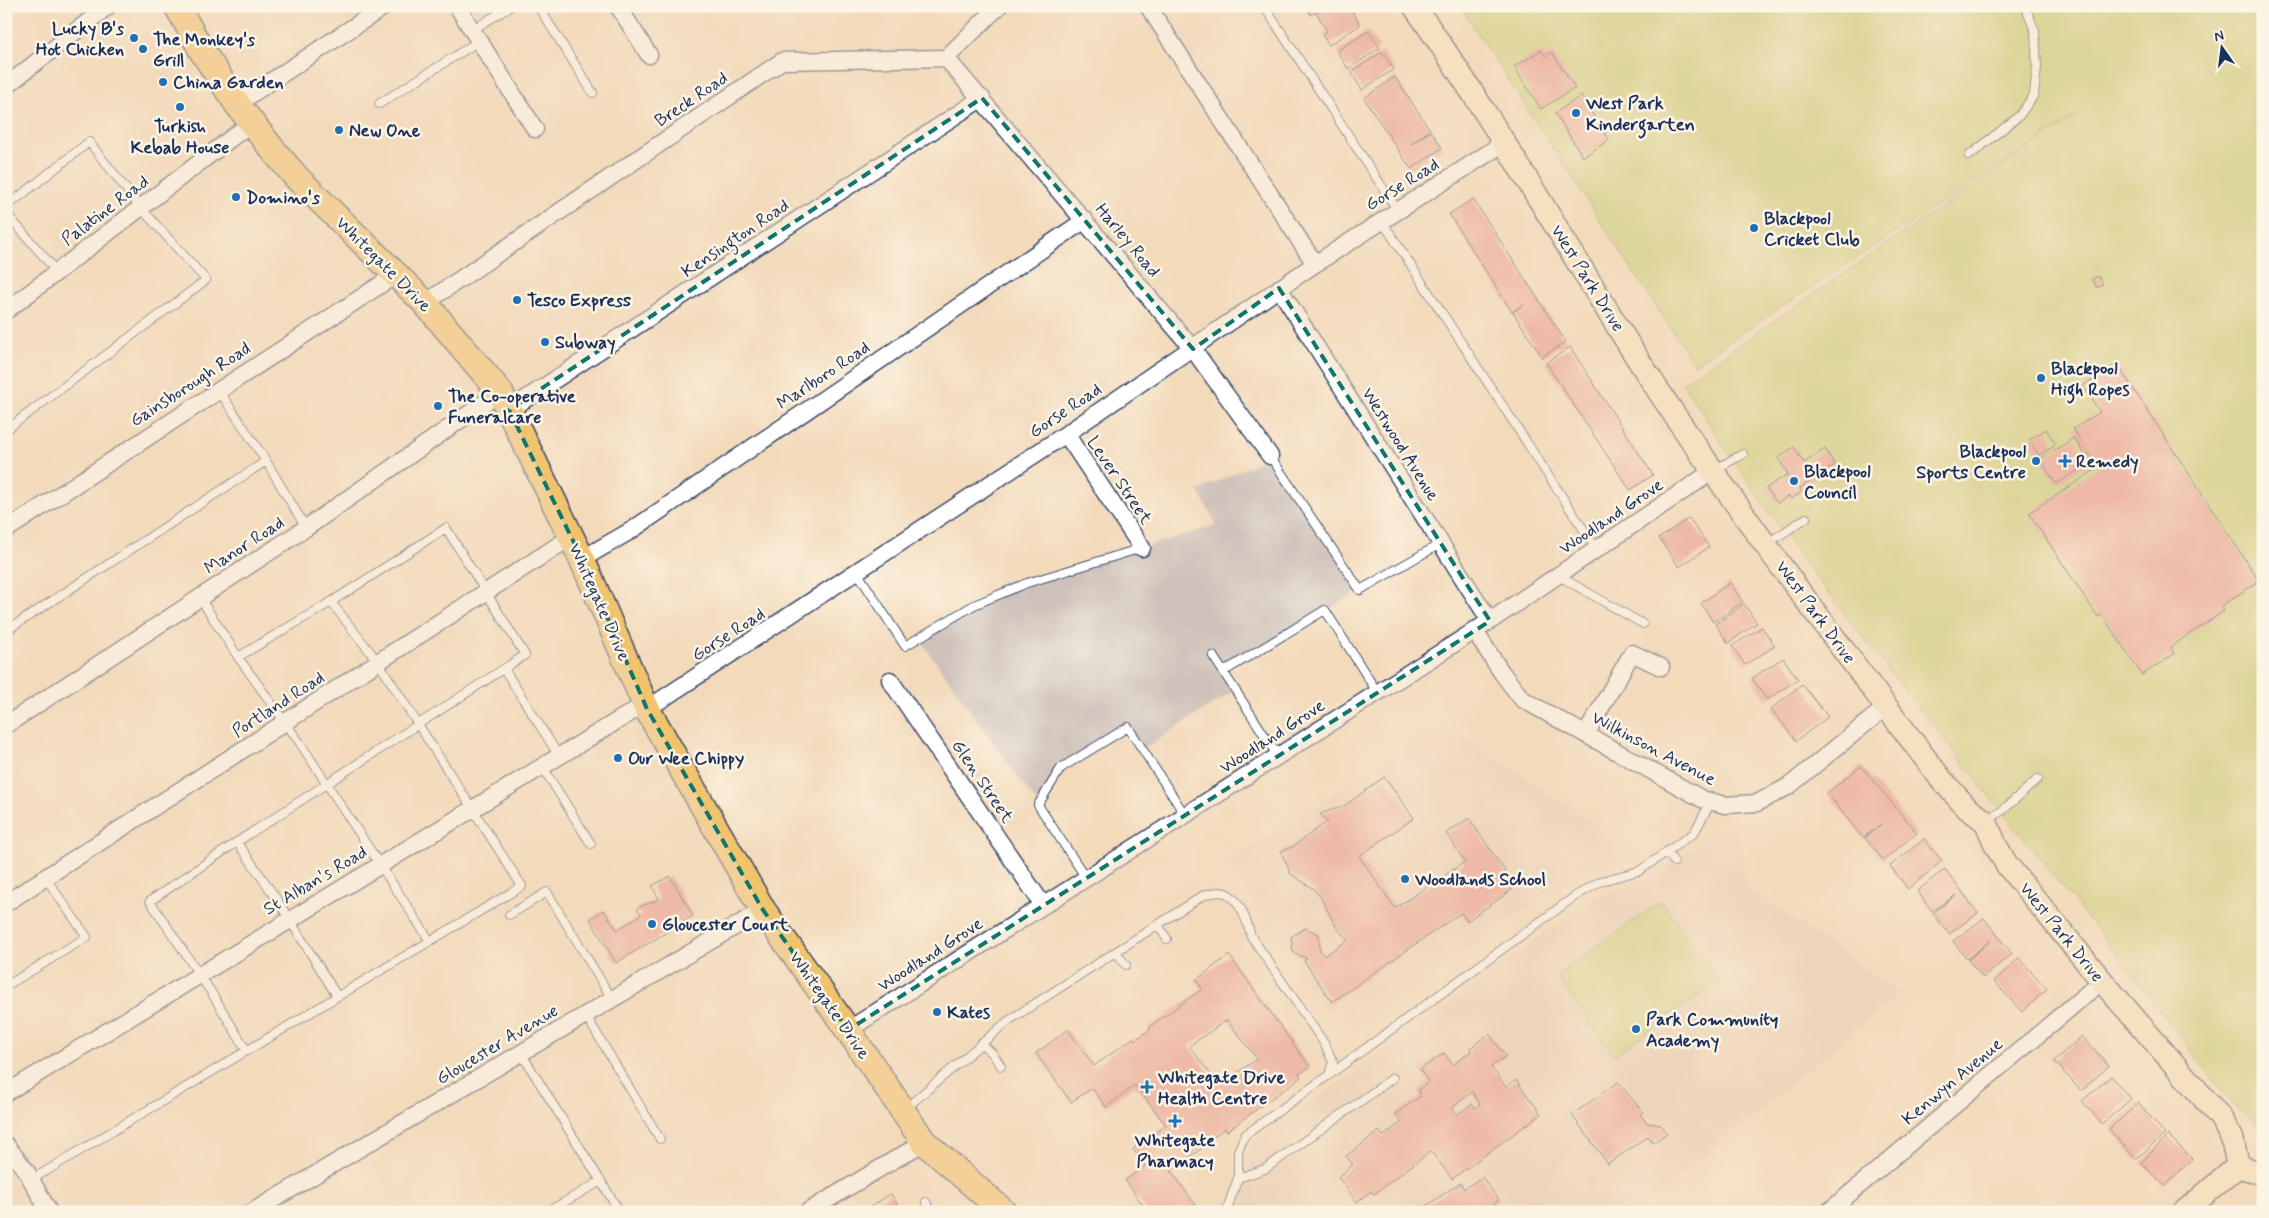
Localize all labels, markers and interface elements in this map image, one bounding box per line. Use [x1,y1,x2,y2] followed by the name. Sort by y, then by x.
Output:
[36,17,124,62] place label: Lucky B's Hot Chicken
[2196,22,2246,72] north arrow
[2212,26,2226,46] text: N
[153,28,255,73] place label: The Monkey's Grill
[128,32,140,44] marker: Lucky B's Hot Chicken
[137,43,149,55] marker: The Monkey's Grill
[650,67,733,133] street label: Breck Road
[173,71,284,95] place label: China Garden
[157,76,169,88] marker: China Garden
[1585,92,1695,139] place label: West Park Kindergarten
[174,101,186,113] marker: Turkish Kebab House
[1570,107,1582,119] marker: West Park Kindergarten
[131,115,229,160] place label: Turkish Kebab House
[349,119,421,143] place label: New One
[333,124,345,136] marker: New One
[1361,153,1444,217] street label: Gorse Road
[57,170,154,252] street label: Palatine Road
[246,186,320,210] place label: Domino's
[230,191,242,203] marker: Domino's
[677,194,795,285] street label: Kensington Road
[1089,199,1165,283] street label: Harley Road
[1764,207,1860,252] place label: Blackpool Cricket Club
[330,211,437,318] street label: Whitegate Drive
[1545,220,1630,337] street label: West Park Drive
[1748,222,1760,234] marker: Blackpool Cricket Club
[527,289,631,313] place label: Tesco Express
[511,294,523,306] marker: Tesco Express
[555,331,616,355] place label: Subway
[539,336,551,348] marker: Subway
[772,336,875,416] street label: Marlboro Road
[126,337,255,433] street label: Gainsborough Road
[2051,357,2130,404] place label: Blackpool High Ropes
[2035,372,2047,384] marker: Blackpool High Ropes
[1025,378,1107,444] street label: Gorse Road
[1356,383,1445,506] street label: Westwood Avenue
[448,385,576,430] place label: The Co-operative Funeralcare
[432,400,444,412] marker: The Co-operative Funeralcare
[1081,432,1158,530] street label: Lever Street
[1916,440,2026,485] place label: Blackpool Sports Centre
[2076,450,2139,474] place label: Remedy
[2058,454,2072,468] marker: Remedy
[2030,455,2042,467] marker: Blackpool Sports Centre
[1804,460,1871,505] place label: Blackpool Council
[1555,473,1668,561] street label: Woodland Grove
[1788,475,1800,487] marker: Blackpool Council
[200,511,289,581] street label: Manor Road
[562,540,636,665] street label: Whitegate Drive
[1770,556,1861,669] street label: West Park Drive
[687,602,770,667] street label: Gorse Road
[228,666,329,744] street label: Portland Road
[1215,694,1330,780] street label: Woodland Grove
[1587,706,1720,792] street label: Wilkinson Avenue
[945,735,1019,828] street label: Glen Street
[628,747,744,771] place label: Our Wee Chippy
[612,752,624,764] marker: Our Wee Chippy
[259,840,372,921] street label: St Alban's Road
[1414,868,1546,892] place label: Woodlands School
[1399,873,1411,885] marker: Woodlands School
[2014,878,2109,988] street label: West Park Drive
[873,912,988,998] street label: Woodland Grove
[662,913,789,937] place label: Gloucester Court
[646,918,658,930] marker: Gloucester Court
[783,947,875,1064] street label: Whitegate Drive
[432,999,563,1091] street label: Gloucester Avenue
[947,1001,990,1025] place label: Kates
[931,1006,943,1018] marker: Kates
[1646,1008,1778,1053] place label: Park Community Academy
[1630,1023,1642,1035] marker: Park Community Academy
[1897,1032,2008,1131] street label: Kenwyn Avenue
[1157,1066,1285,1111] place label: Whitegate Drive Health Centre
[1140,1080,1154,1094] marker: Whitegate Drive Health Centre
[1169,1115,1181,1127] marker: Whitegate Pharmacy
[1134,1129,1215,1174] place label: Whitegate Pharmacy

